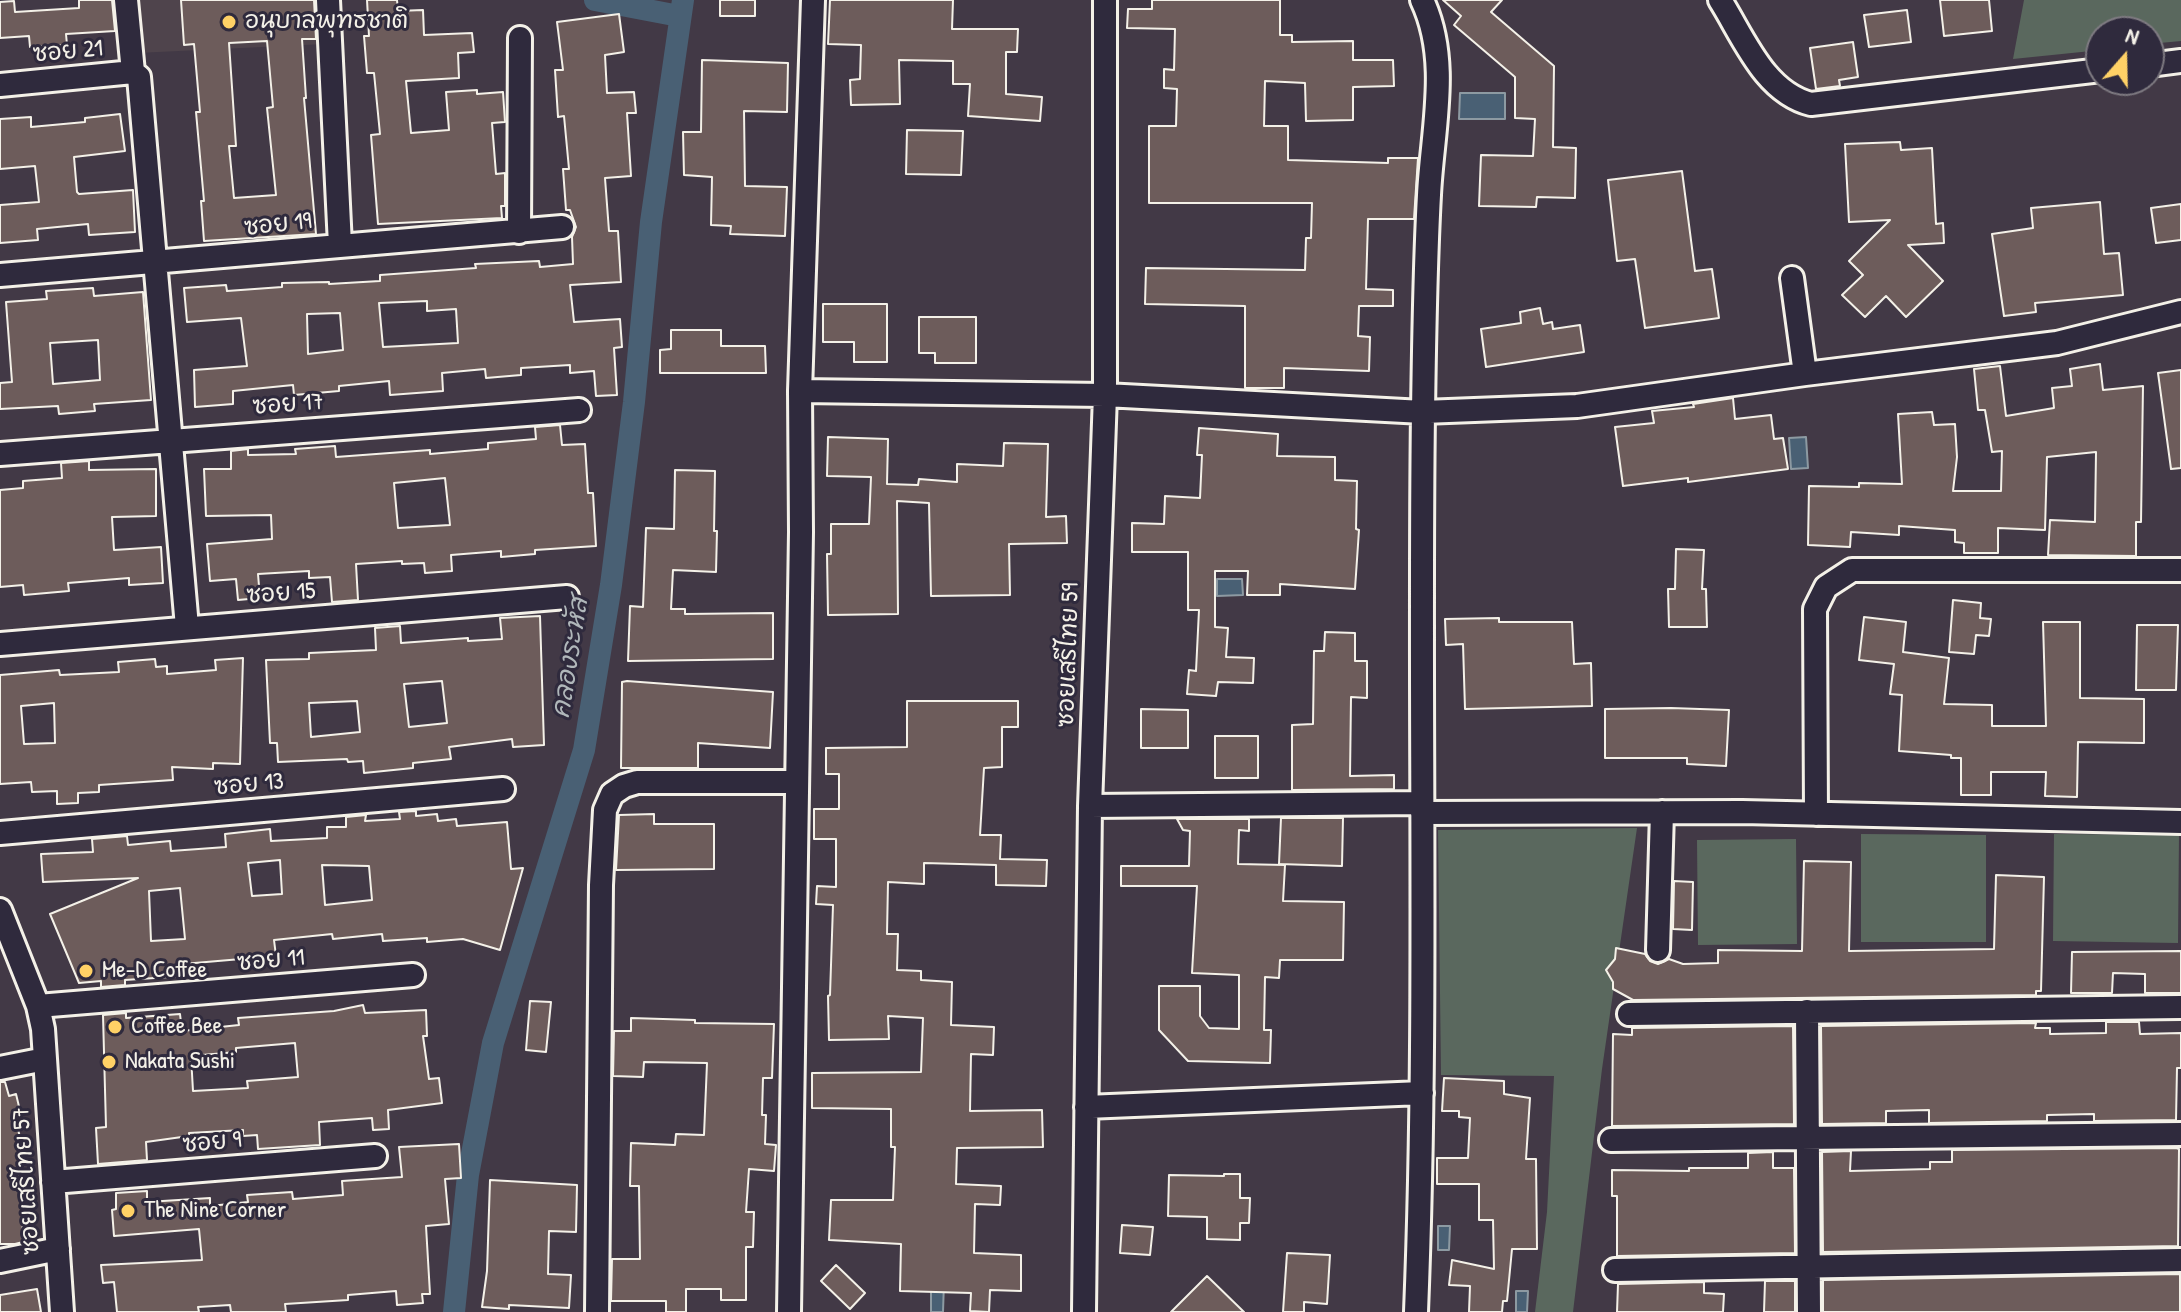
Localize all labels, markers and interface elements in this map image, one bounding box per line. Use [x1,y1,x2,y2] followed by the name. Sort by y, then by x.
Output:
[245,8,408,36] place label: อนุบาลพุทธชาติ
[220,13,238,31] marker: อนุบาลพุทธชาติ
[2085,16,2165,96] north arrow
[2122,19,2143,51] text: N
[32,35,104,69] street label: ซอย 21
[243,207,313,243] street label: ซอย 19
[252,388,324,422] street label: ซอย 17
[246,577,316,611] street label: ซอย 15
[1052,582,1086,728] street label: ซอยเสรีไทย 59
[546,596,596,720] water label: คลองระหัส
[213,768,285,802] street label: ซอย 13
[236,944,306,978] street label: ซอย 11
[102,957,207,985] place label: Me-D Coffee
[77,962,95,980] marker: Me-D Coffee
[131,1013,222,1041] place label: Coffee Bee
[106,1018,124,1036] marker: Coffee Bee
[125,1048,235,1076] place label: Nakata Sushi
[100,1053,118,1071] marker: Nakata Sushi
[7,1106,47,1256] street label: ซอยเสรีไทย 57
[181,1126,243,1160] street label: ซอย 9
[144,1197,286,1225] place label: The Nine Corner
[119,1202,137,1220] marker: The Nine Corner

